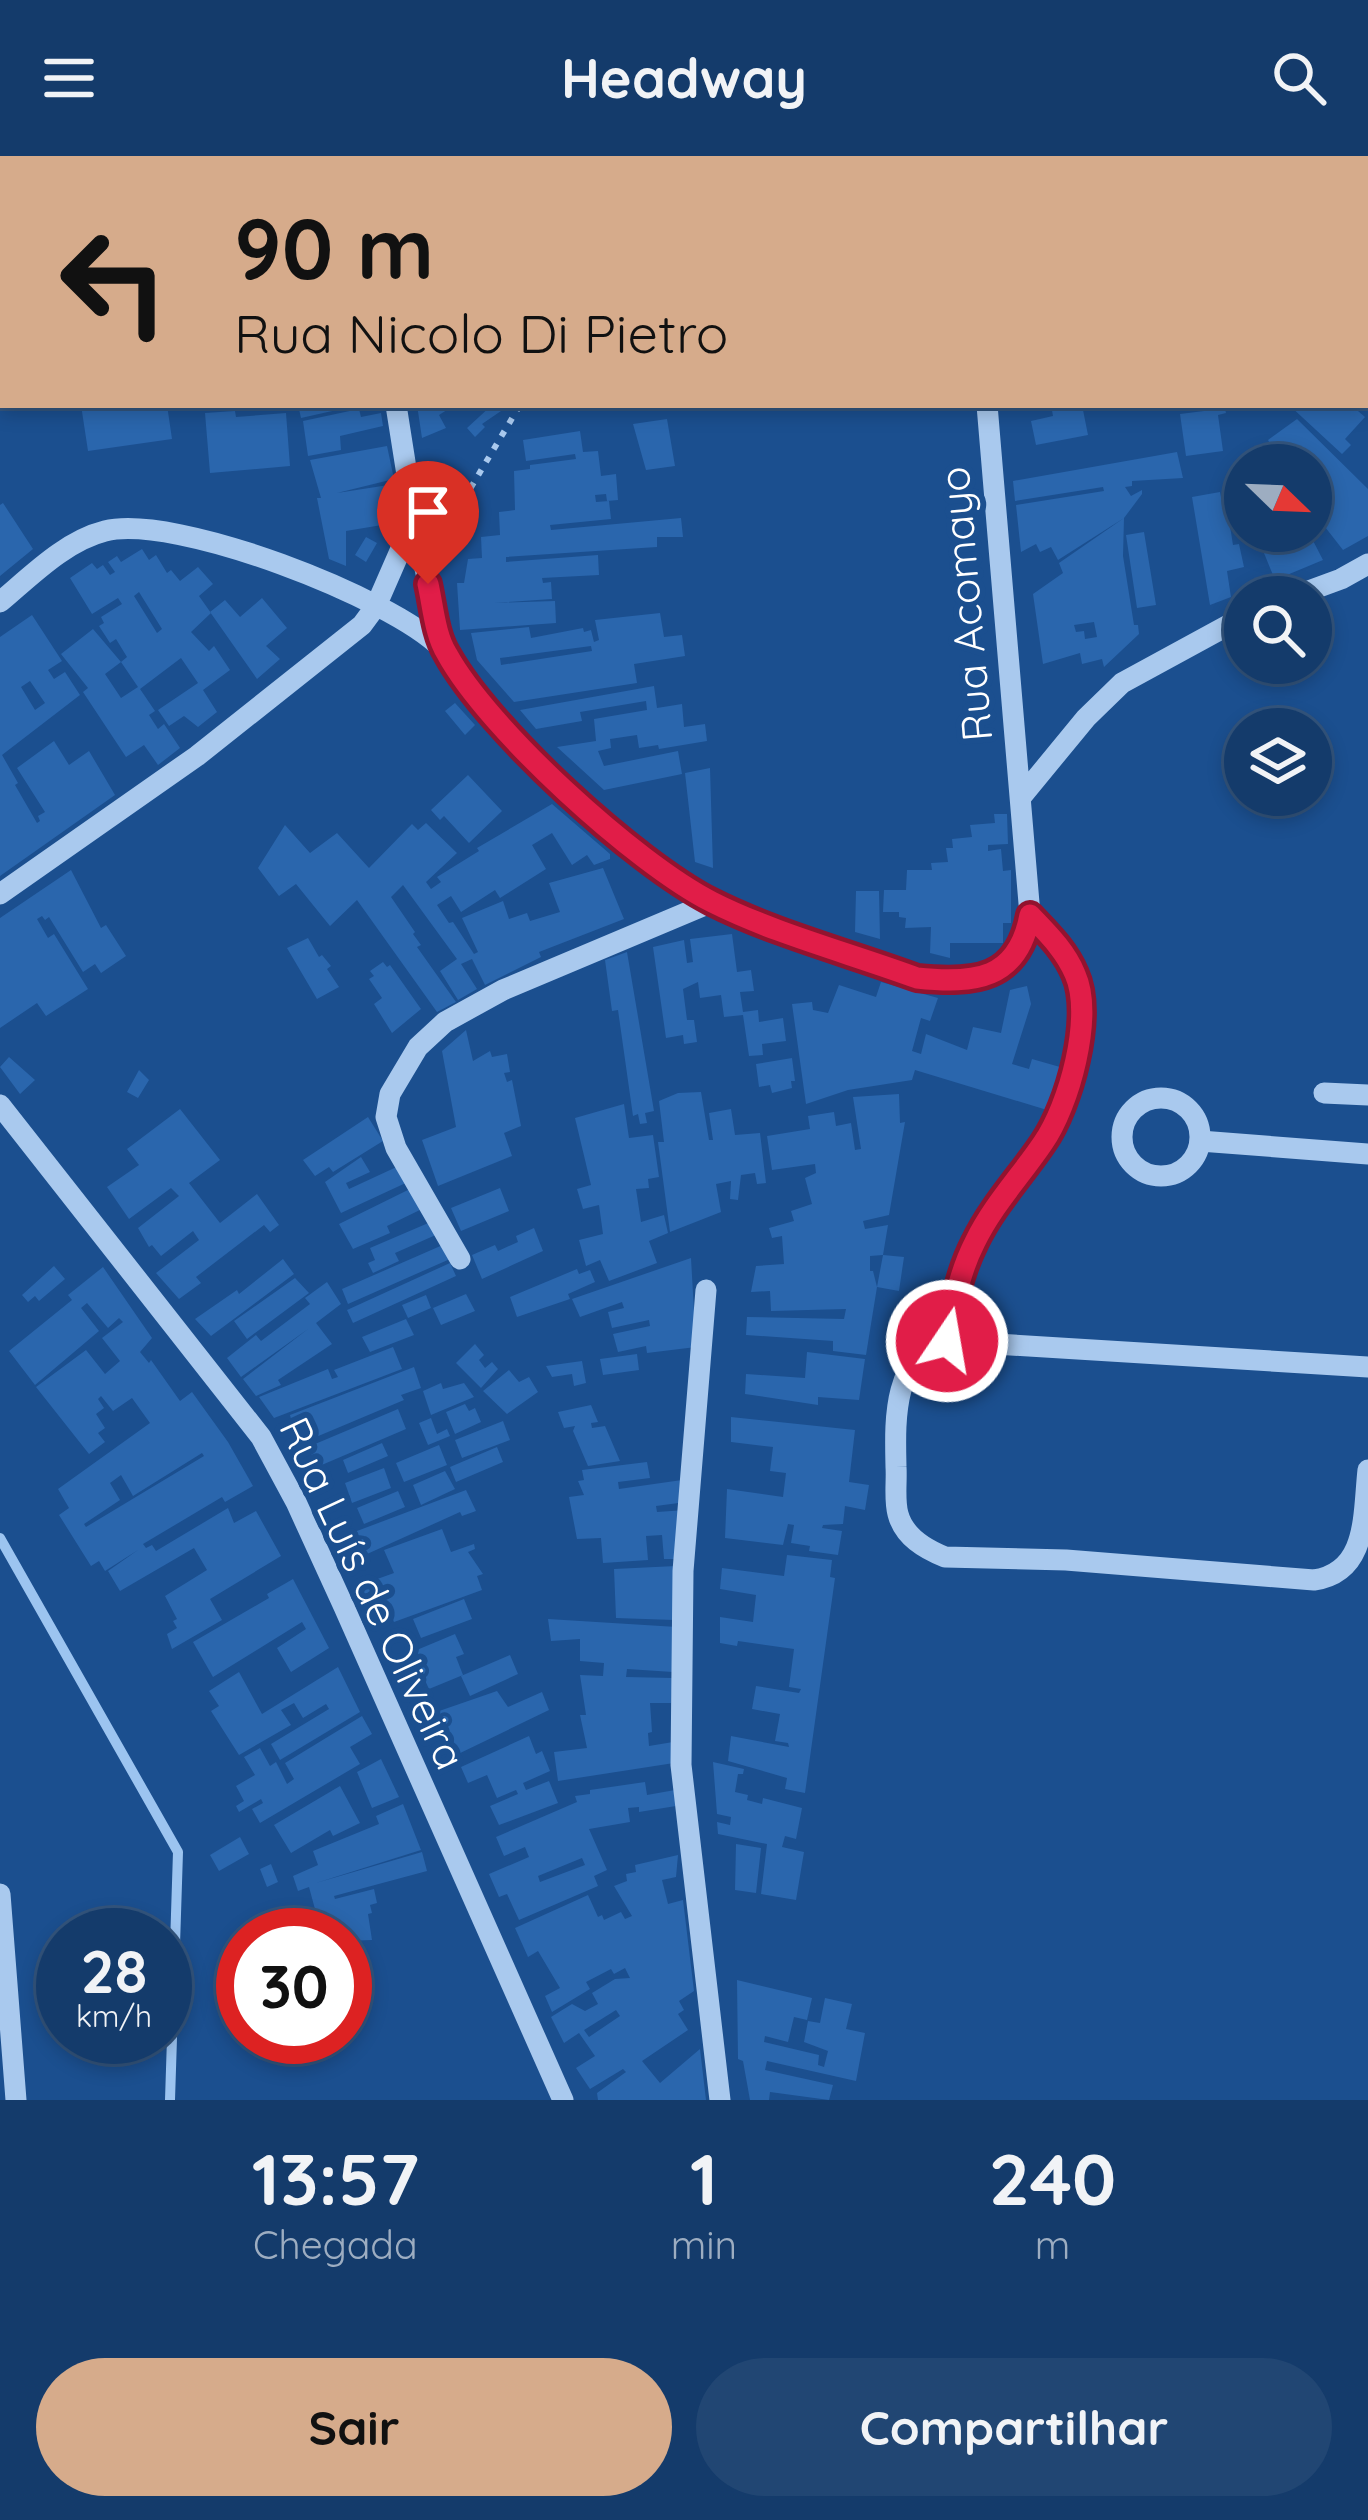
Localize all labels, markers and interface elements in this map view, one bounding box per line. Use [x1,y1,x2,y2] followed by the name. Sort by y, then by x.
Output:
[561,44,807,112] text: Headway
[36,45,102,111] icon: menu
[1266,45,1332,111] icon: search
[234,195,434,300] text: 90 m
[36,204,192,360] icon: left
[234,299,728,367] text: Rua Nicolo Di Pietro
[1224,444,1332,552] north arrow
[1224,444,1332,816] map controls
[377,461,479,584] pin
[927,464,1003,744] street label: Rua Acomayo
[395,479,461,545] icon: arrive
[1224,576,1332,684] button: search
[1224,708,1332,816] button: layers
[884,1278,1010,1404] position arrow
[268,1409,478,1777] street label: Rua Luís de Oliveira
[216,1908,372,2064] speed limit sign: 30
[80,1933,148,2008] text: 28
[76,1997,152,2035] text: km/h
[252,2133,419,2223] text: 13:57
[690,2133,718,2223] text: 1
[989,2133,1116,2223] text: 240
[253,2220,418,2269] text: Chegada
[671,2220,737,2269] text: min
[1035,2220,1070,2269] text: m
[36,2358,672,2496] button: Sair
[696,2358,1332,2496] button: Compartilhar

